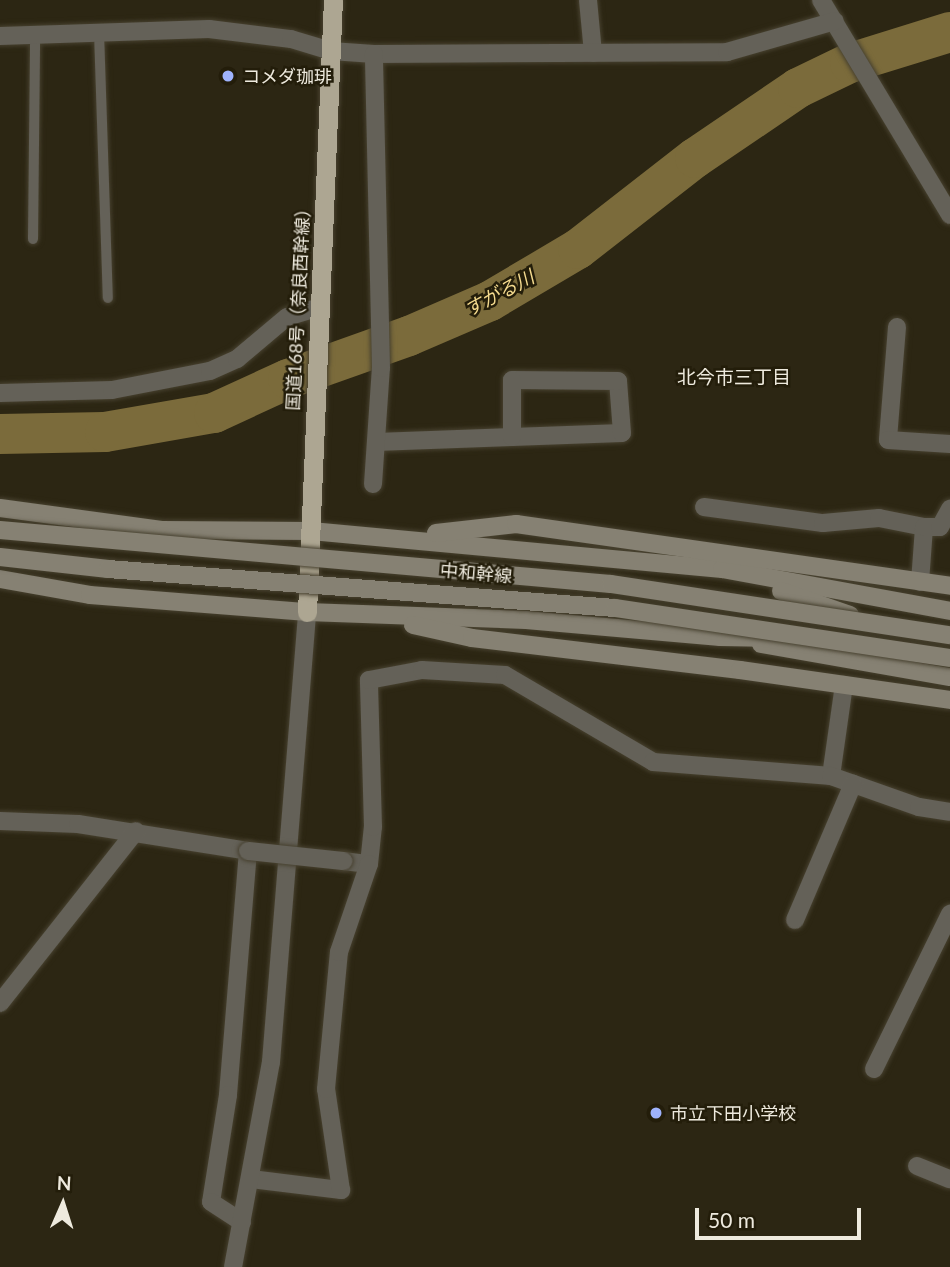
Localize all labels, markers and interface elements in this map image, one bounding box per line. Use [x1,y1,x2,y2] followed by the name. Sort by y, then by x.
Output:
[242,65,332,87] place label: コメダ珈琲
[220,68,236,84] marker: コメダ珈琲
[282,199,314,411] street label: 国道168号（奈良西幹線）
[460,265,538,321] water label: すがる川
[677,366,791,388] district label: 北今市三丁目
[439,559,513,587] street label: 中和幹線
[670,1102,796,1124] place label: 市立下田小学校
[648,1105,664,1121] marker: 市立下田小学校
[28,1169,98,1239] north arrow
[56,1171,72,1194] text: N
[698,1194,864,1238] scale bar
[708,1207,755,1232] text: 50 m

